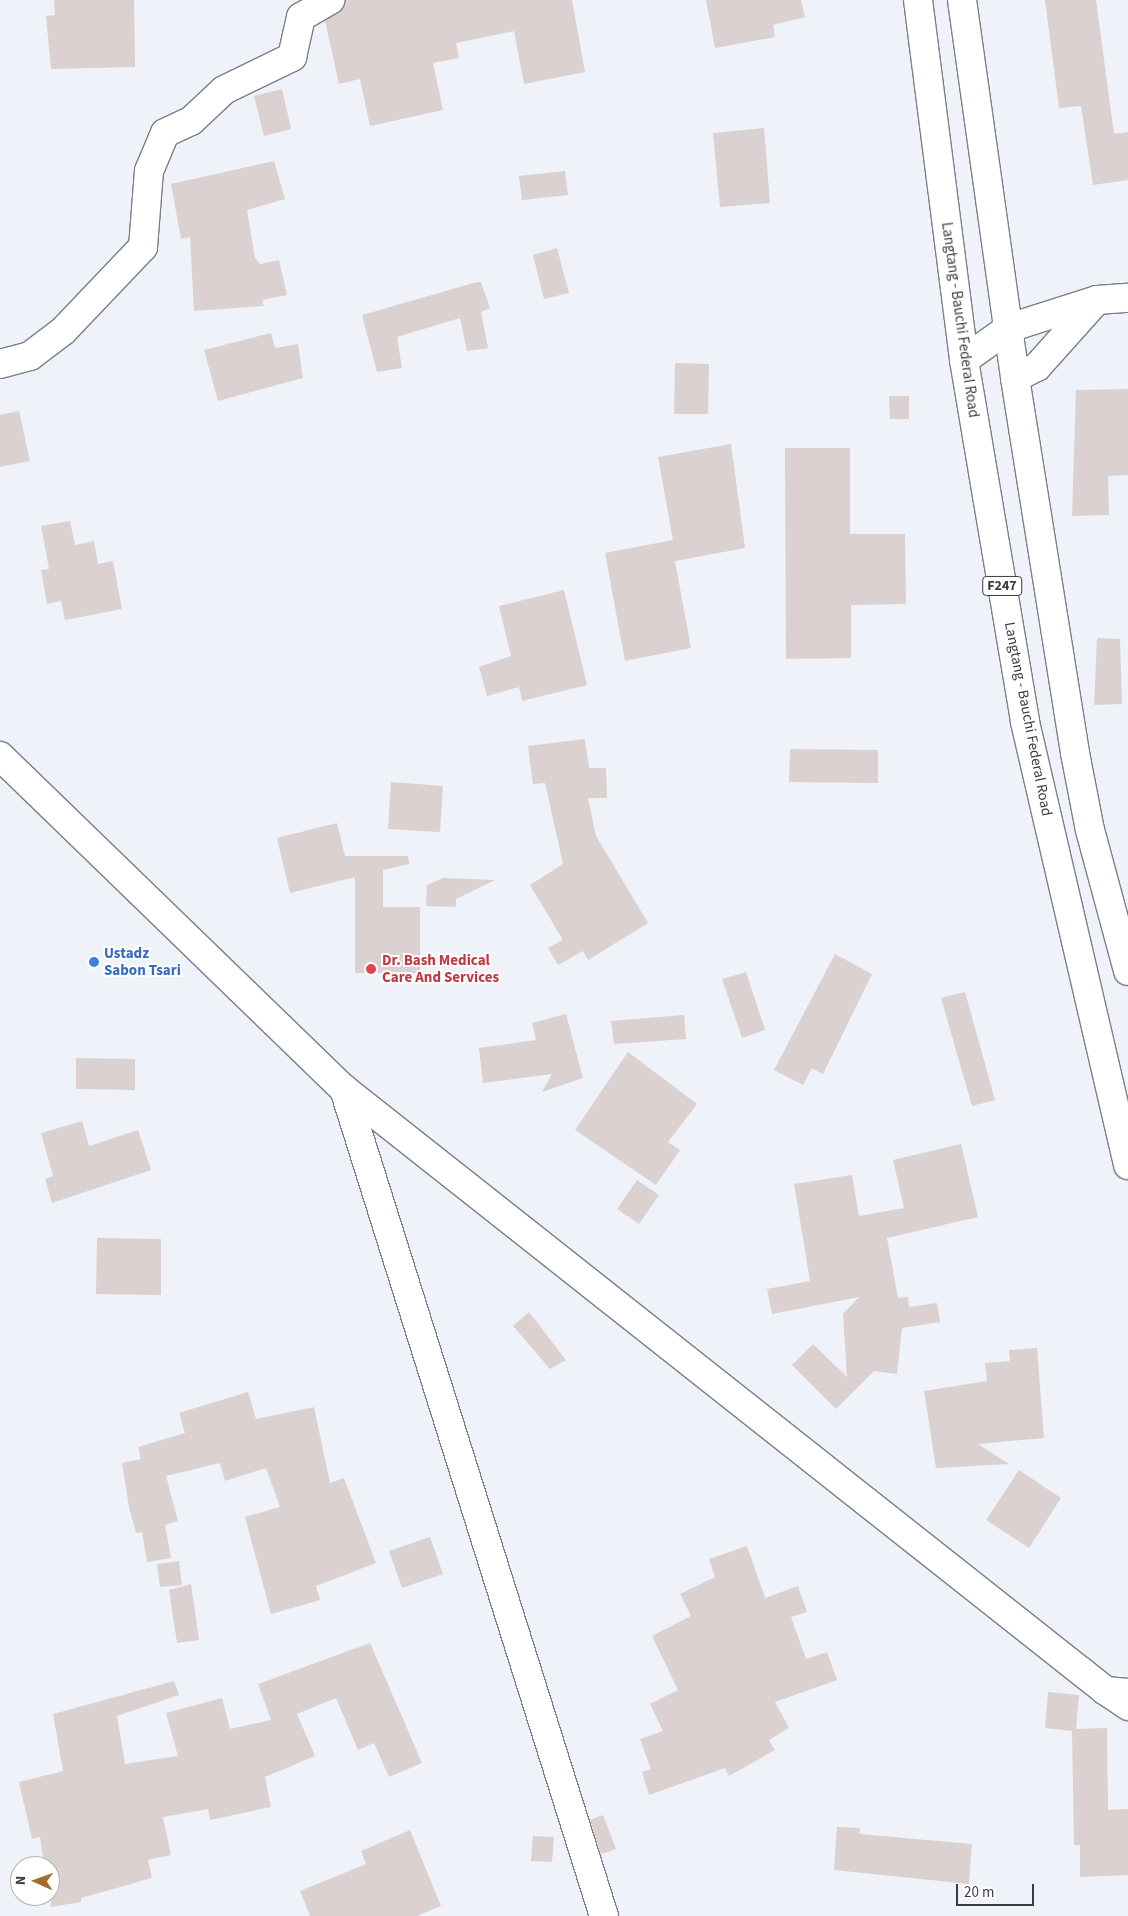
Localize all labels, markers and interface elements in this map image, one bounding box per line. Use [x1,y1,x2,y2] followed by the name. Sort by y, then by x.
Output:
[937,221,983,419] street label: Langtang - Bauchi Federal Road
[982,574,1022,598] road number: F247
[1000,620,1056,818] street label: Langtang - Bauchi Federal Road
[104,944,181,979] place label: Ustadz Sabon Tsari
[382,951,499,986] place label: Dr. Bash Medical Care And Services
[88,956,100,968] marker: Ustadz Sabon Tsari
[364,962,378,976] marker: Dr. Bash Medical Care And Services
[10,1856,60,1906] north arrow
[958,1874,1036,1906] scale bar
[11,1876,31,1886] text: N
[964,1882,994,1903] text: 20 m

